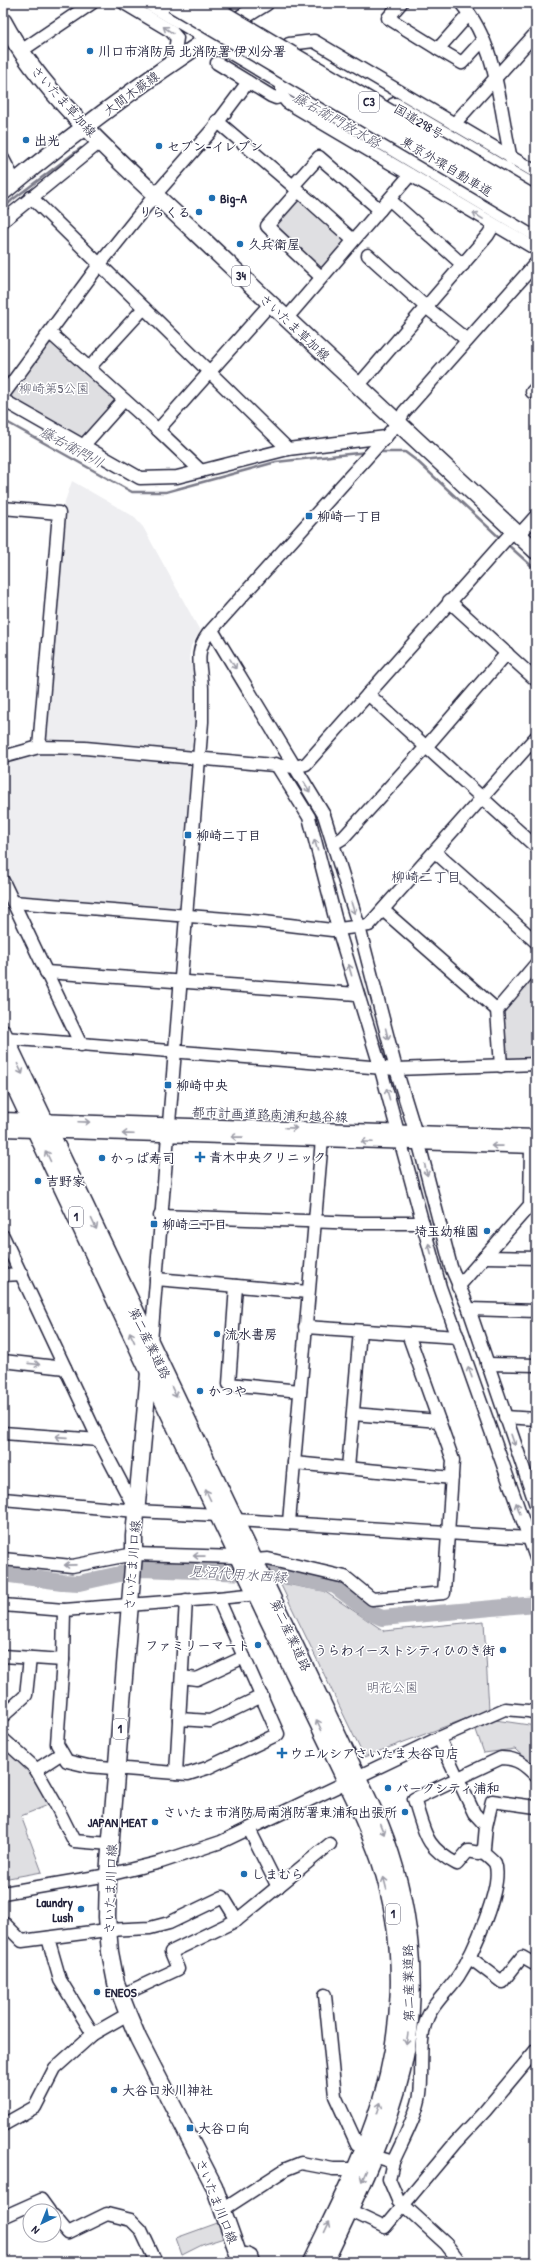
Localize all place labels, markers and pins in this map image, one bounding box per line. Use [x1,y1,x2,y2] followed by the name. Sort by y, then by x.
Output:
[98,42,286,60] place label: 川口市消防局 北消防署 伊刈分署
[85,46,95,56] marker: 川口市消防局 北消防署 伊刈分署
[34,131,60,149] place label: 出光
[21,135,31,145] marker: 出光
[167,137,263,155] place label: セブン-イレブン
[154,141,164,151] marker: セブン-イレブン
[220,189,248,208] place label: Big-A
[207,193,217,203] marker: Big-A
[139,203,191,221] place label: りらくる
[194,207,204,217] marker: りらくる
[248,235,300,253] place label: 久兵衛屋
[235,239,245,249] marker: 久兵衛屋
[317,507,382,525] place label: 柳崎一丁目
[304,511,314,521] marker: 柳崎一丁目
[196,826,261,844] place label: 柳崎二丁目
[183,830,193,840] marker: 柳崎二丁目
[176,1076,228,1094] place label: 柳崎中央
[163,1080,173,1090] marker: 柳崎中央
[209,1148,326,1166] place label: 青木中央クリニック
[110,1149,175,1167] place label: かっぱ寿司
[194,1151,206,1163] marker: 青木中央クリニック
[97,1153,107,1163] marker: かっぱ寿司
[46,1172,85,1190] place label: 吉野家
[33,1176,43,1186] marker: 吉野家
[162,1215,227,1233] place label: 柳崎三丁目
[149,1219,159,1229] marker: 柳崎三丁目
[414,1222,479,1240] place label: 埼玉幼稚園
[482,1226,492,1236] marker: 埼玉幼稚園
[225,1325,277,1343] place label: 流水書房
[212,1329,222,1339] marker: 流水書房
[208,1382,247,1400] place label: かつや
[195,1386,205,1396] marker: かつや
[145,1636,250,1654] place label: ファミリーマート
[253,1640,263,1650] marker: ファミリーマート
[315,1641,495,1659] place label: うらわイーストシティひのき街
[498,1645,508,1655] marker: うらわイーストシティひのき街
[290,1744,459,1762] place label: ウエルシアさいたま大谷口店
[277,1748,287,1758] marker: ウエルシアさいたま大谷口店
[396,1779,499,1797] place label: パークシティ浦和
[383,1783,393,1793] marker: パークシティ浦和
[163,1803,397,1821] place label: さいたま市消防局南消防署東浦和出張所
[400,1807,410,1817] marker: さいたま市消防局南消防署東浦和出張所
[87,1813,148,1831] place label: JAPAN MEAT
[150,1817,160,1827] marker: JAPAN MEAT
[252,1865,304,1883] place label: しまむら
[239,1869,249,1879] marker: しまむら
[36,1893,74,1926] place label: Laundry Lush
[76,1904,86,1914] marker: Laundry Lush
[105,1983,137,2001] place label: ENEOS
[92,1987,102,1997] marker: ENEOS
[122,2081,213,2099] place label: 大谷口氷川神社
[109,2085,119,2095] marker: 大谷口氷川神社
[198,2119,250,2137] place label: 大谷口向
[185,2123,195,2133] marker: 大谷口向

